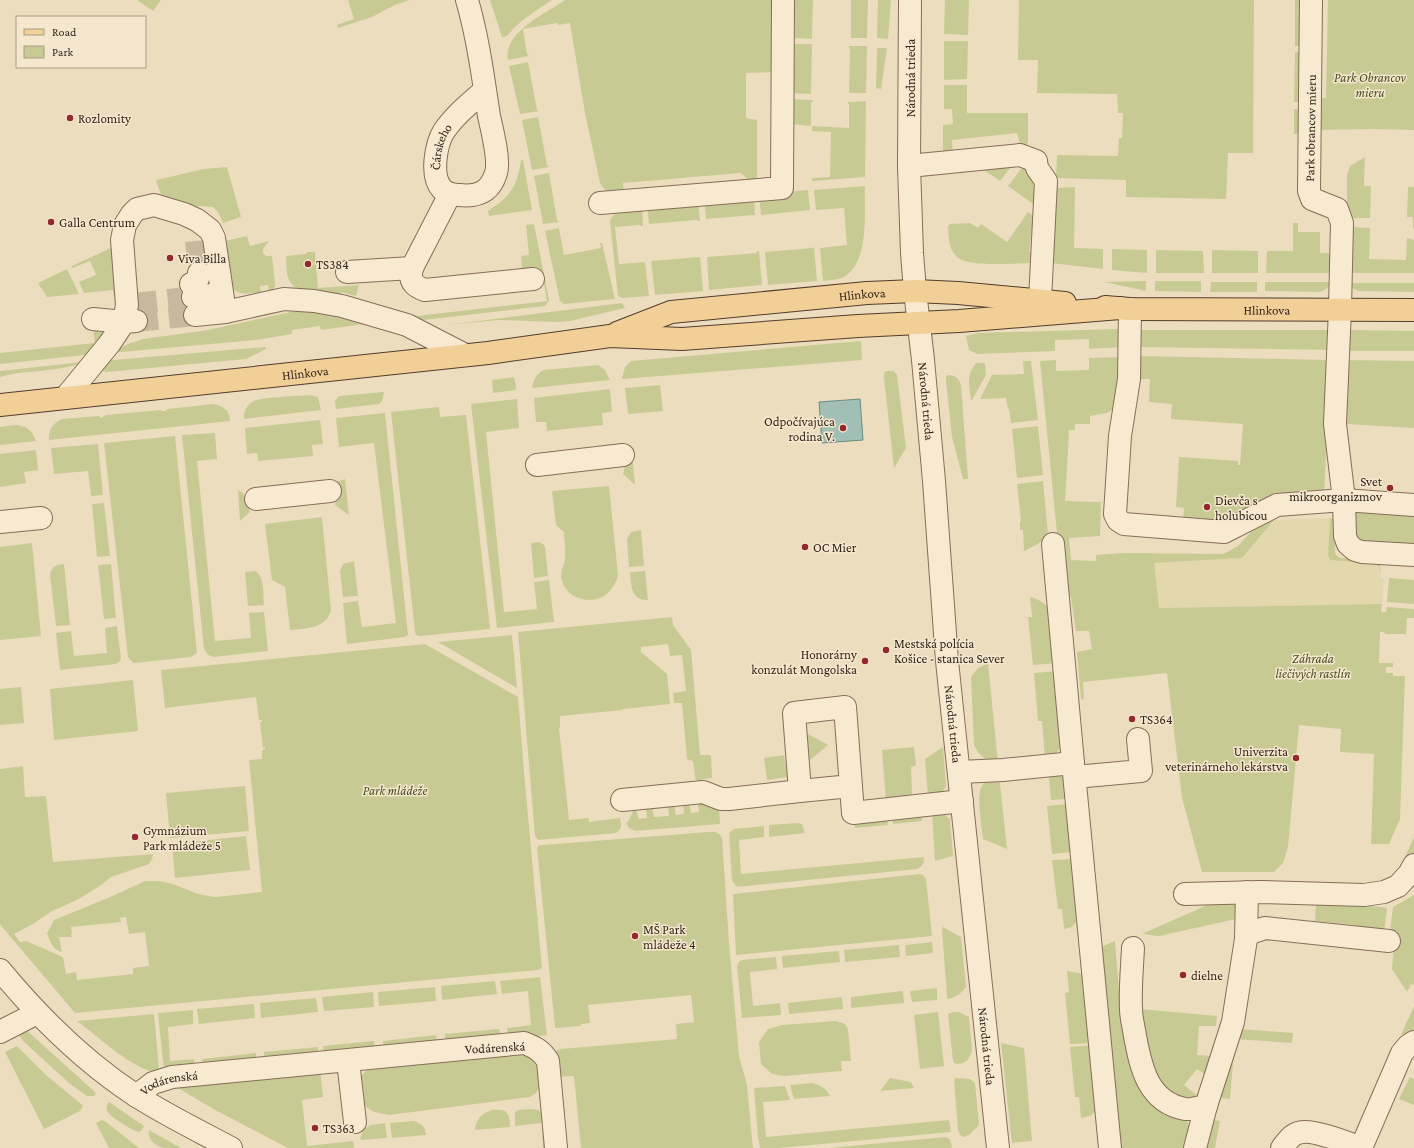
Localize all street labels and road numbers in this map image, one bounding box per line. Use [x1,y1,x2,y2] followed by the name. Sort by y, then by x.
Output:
[903,39,918,117] street label: Národná trieda
[1302,74,1319,182] street label: Park obrancov mieru
[428,120,455,170] street label: Čárskeho
[838,285,886,304] street label: Hlinkova
[1243,302,1290,318] street label: Hlinkova
[915,361,937,441] street label: Národná trieda
[281,363,329,383] street label: Hlinkova
[942,684,965,764] street label: Národná trieda
[975,1007,998,1086] street label: Národná trieda
[464,1038,526,1057] street label: Vodárenská
[137,1068,199,1098] street label: Vodárenská

